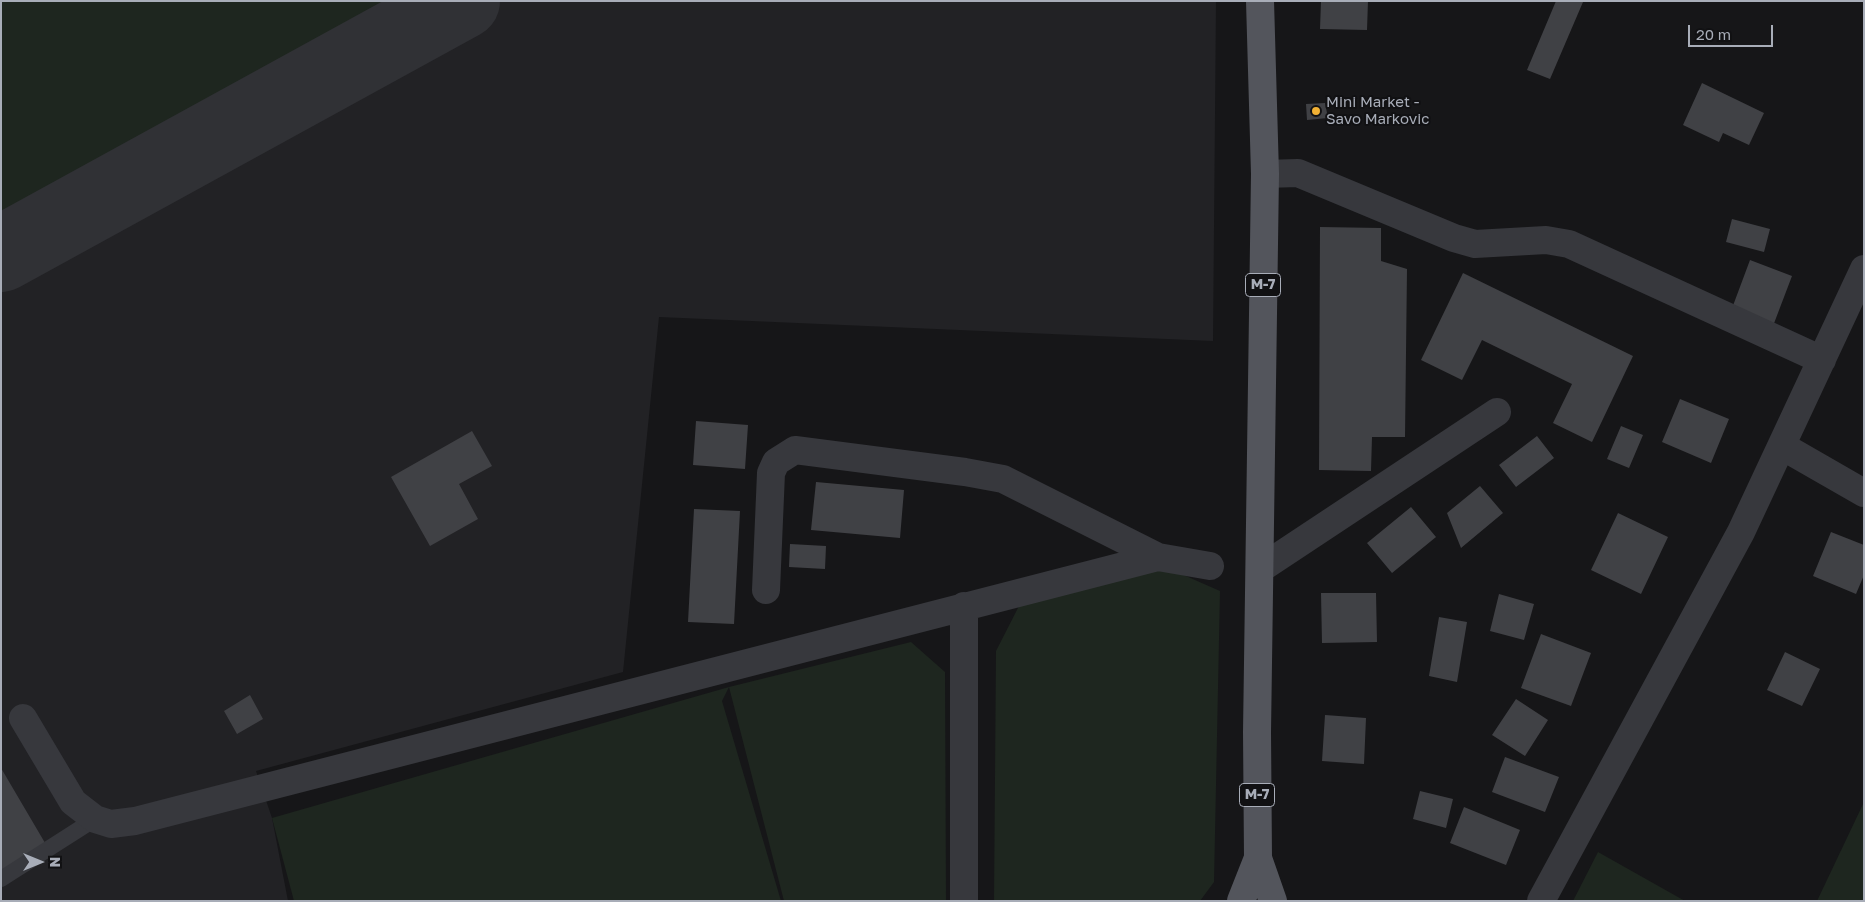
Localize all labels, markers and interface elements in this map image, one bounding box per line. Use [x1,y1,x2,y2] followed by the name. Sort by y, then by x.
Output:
[1690,15,1775,47] scale bar
[1696,25,1731,43] text: 20 m
[1326,93,1429,128] place label: Mini Market - Savo Markovic
[1310,105,1322,117] marker: Mini Market - Savo Markovic
[1246,274,1280,296] road number: M-7
[1240,784,1274,806] road number: M-7
[15,837,65,887] north arrow
[47,857,64,867] text: N

